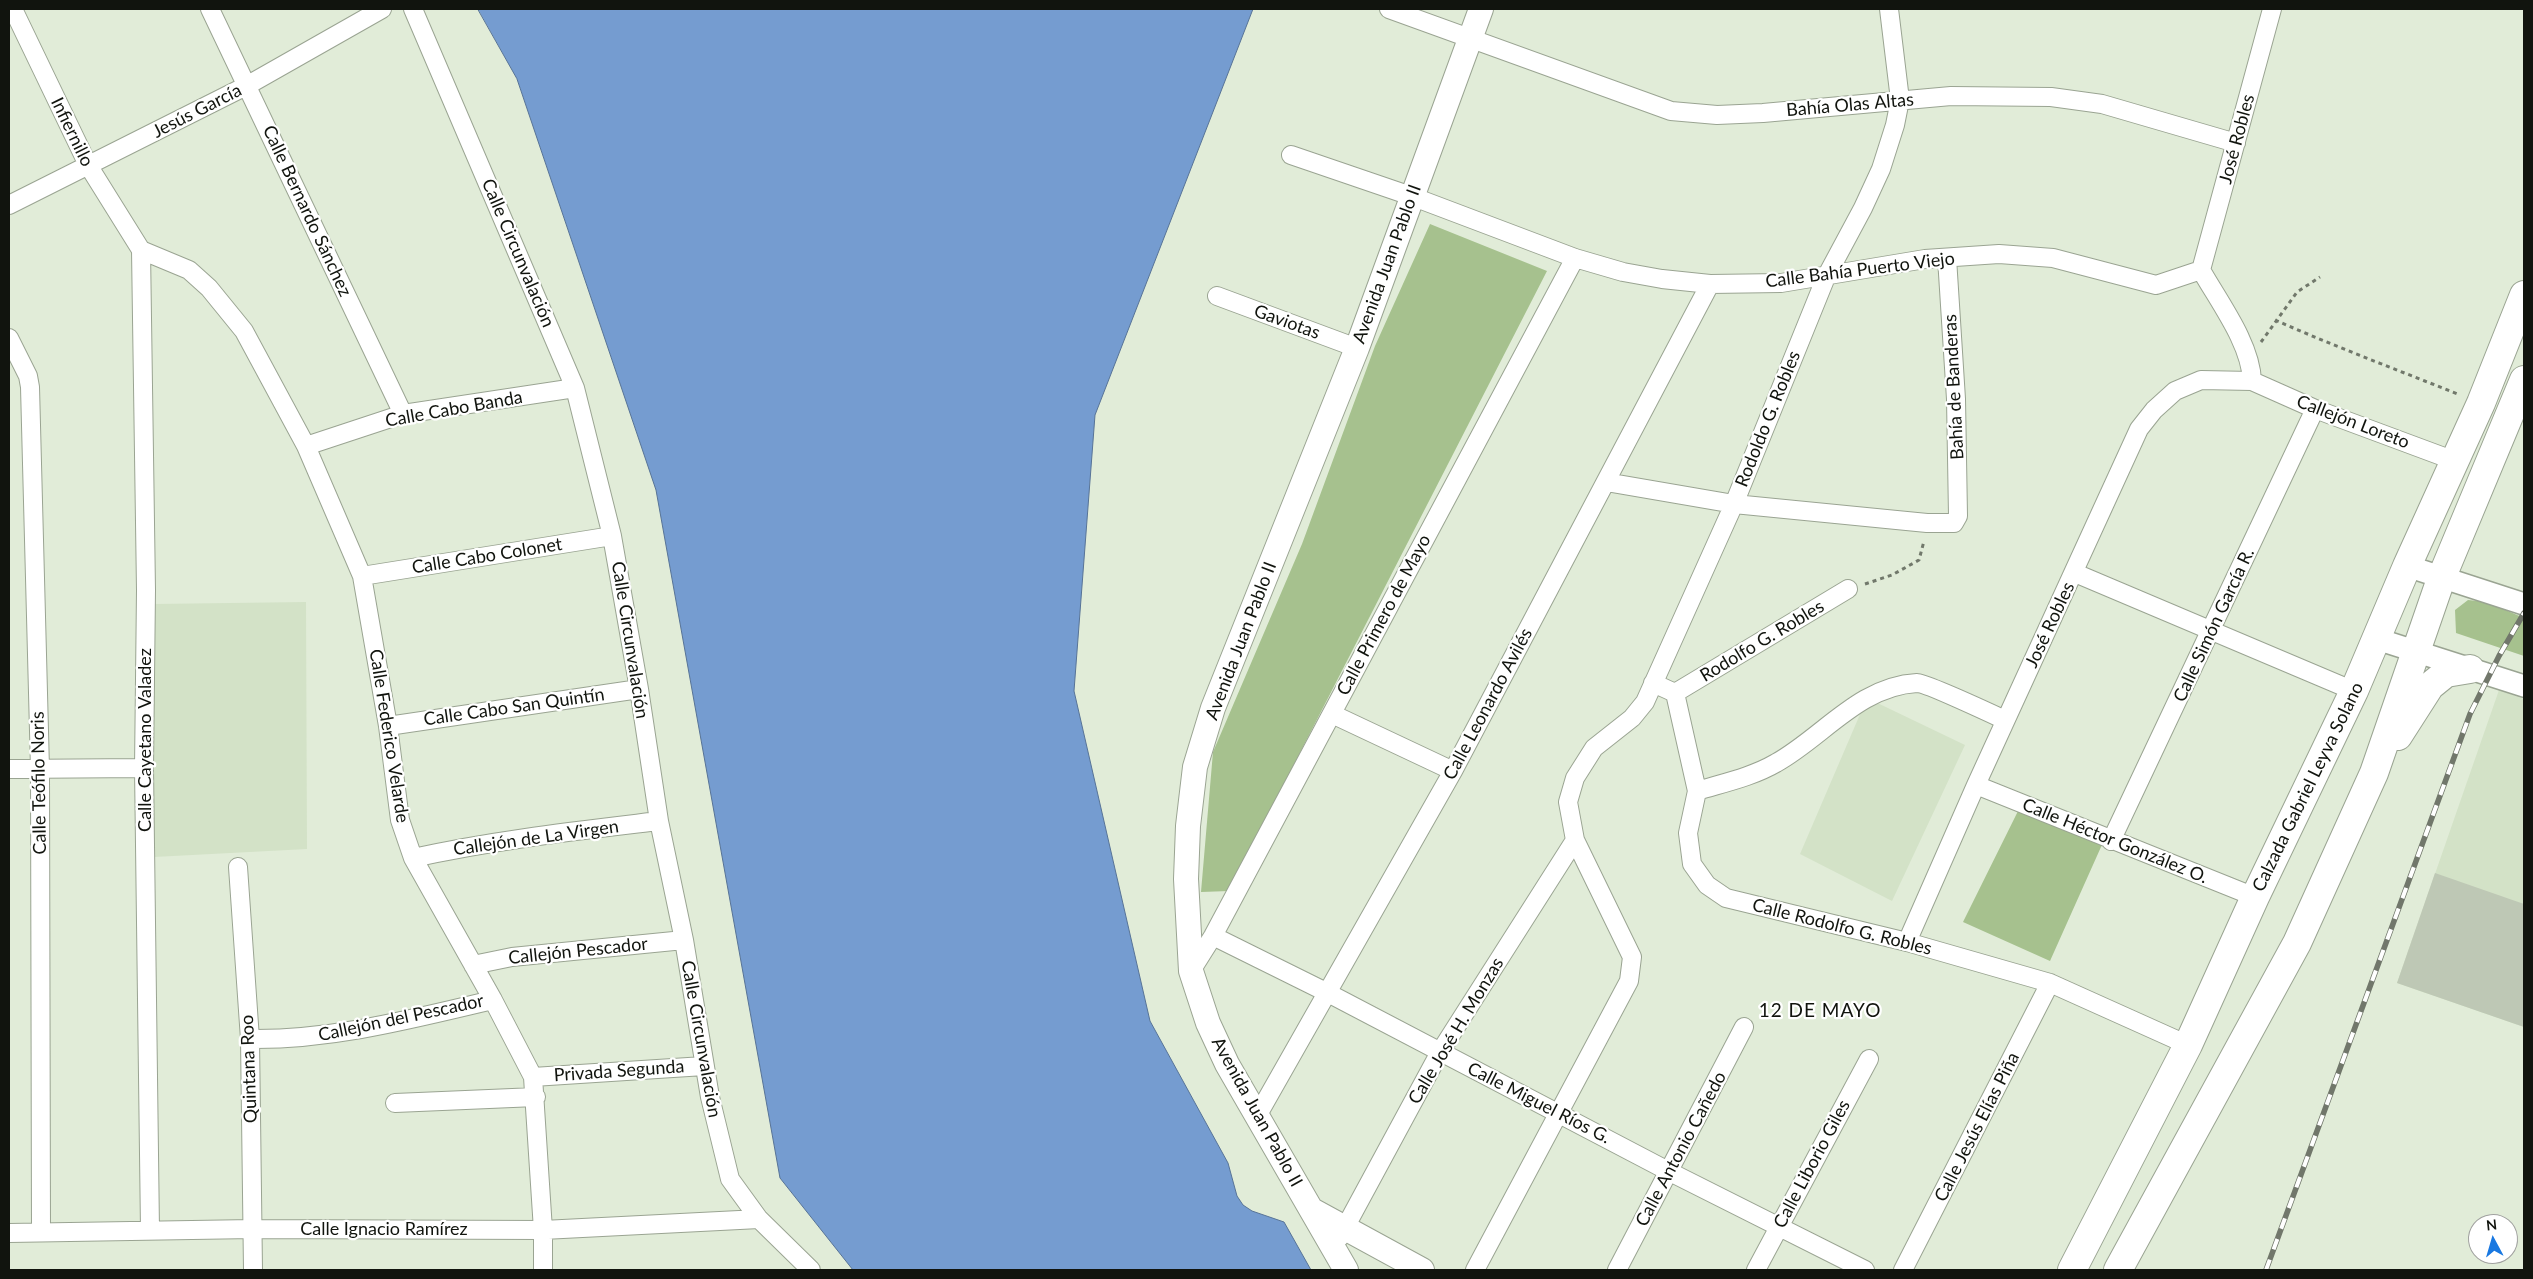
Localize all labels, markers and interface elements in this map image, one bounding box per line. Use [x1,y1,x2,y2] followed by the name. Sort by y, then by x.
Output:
[149,79,245,143] street label: Jesús García
[1785,89,1915,121] street label: Bahía Olas Altas
[2215,92,2259,186] street label: José Robles
[46,94,98,170] street label: Infiernillo
[258,122,356,300] street label: Calle Bernardo Sánchez
[477,176,559,330] street label: Calle Circunvalación
[1348,182,1426,346] street label: Avenida Juan Pablo II
[1764,248,1956,292] street label: Calle Bahía Puerto Viejo
[1251,300,1323,344] street label: Gaviotas
[1939,314,1969,460] street label: Bahía de Banderas
[1731,348,1805,490] street label: Rodoldo G. Robles
[384,386,524,432] street label: Calle Cabo Banda
[2293,391,2413,453] street label: Callejón Loreto
[1332,531,1436,699] street label: Calle Primero de Mayo
[410,533,564,579] street label: Calle Cabo Colonet
[2169,545,2259,705] street label: Calle Simón García R.
[1201,559,1281,723] street label: Avenida Juan Pablo II
[607,560,653,720] street label: Calle Circunvalación
[2021,579,2079,671] street label: José Robles
[1696,595,1828,687] street label: Rodolfo G. Robles
[1439,625,1537,783] street label: Calle Leonardo Avilés
[134,648,156,832] street label: Calle Cayetano Valadez
[365,648,413,824] street label: Calle Federico Velarde
[2248,679,2368,895] street label: Calzada Gabriel Leyva Solano
[422,684,606,730] street label: Calle Cabo San Quintín
[27,711,51,855] street label: Calle Teófilo Noris
[2019,794,2211,888] street label: Calle Héctor González O.
[452,816,620,860] street label: Callejón de La Virgen
[1750,894,1934,960] street label: Calle Rodolfo G. Robles
[507,933,649,969] street label: Callejón Pescador
[1404,954,1508,1108] street label: Calle José H. Monzas
[677,959,725,1119] street label: Calle Circunvalación
[316,990,486,1046] street label: Callejón del Pescador
[1757,1000,1883,1022] district label: 12 DE MAYO
[236,1014,262,1124] street label: Quintana Roo
[1207,1033,1307,1191] street label: Avenida Juan Pablo II
[1930,1049,2024,1205] street label: Calle Jesús Elías Piña
[553,1056,685,1086] street label: Privada Segunda
[1464,1058,1614,1148] street label: Calle Miguel Ríos G.
[1631,1068,1731,1230] street label: Calle Antonio Cañedo
[1769,1096,1855,1232] street label: Calle Liborio Giles
[2468,1214,2518,1264] north arrow
[2485,1216,2498,1234] text: N
[300,1218,468,1240] street label: Calle Ignacio Ramírez

